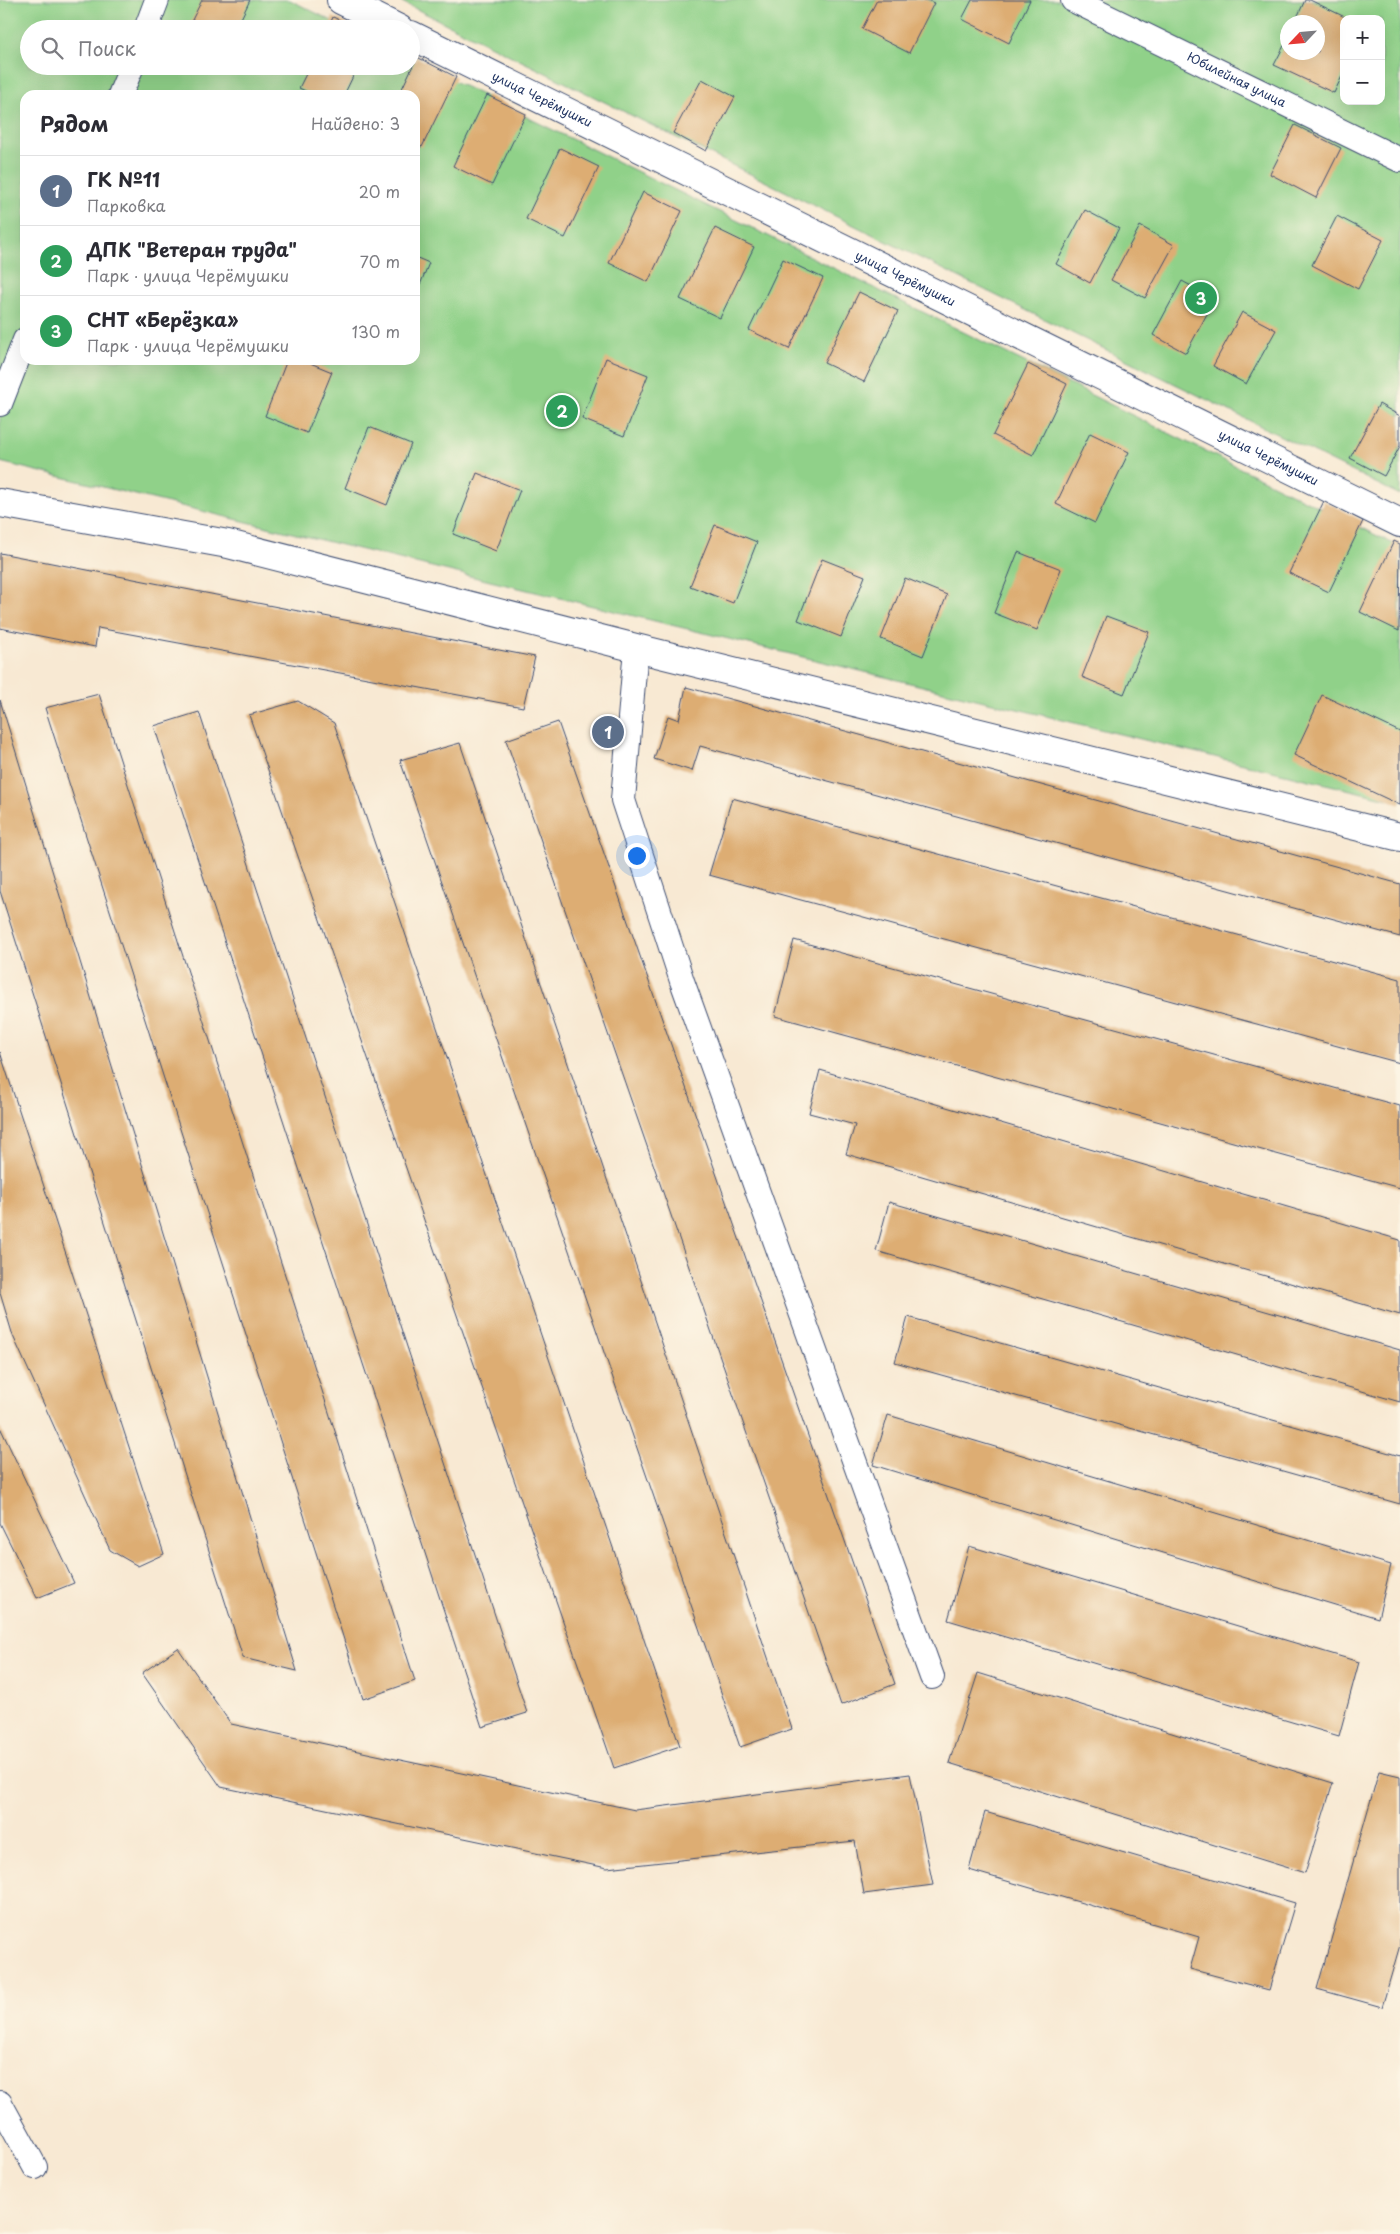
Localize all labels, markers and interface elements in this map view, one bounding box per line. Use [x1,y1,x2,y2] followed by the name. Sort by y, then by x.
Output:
[1280,15,1325,60] north arrow
[1340,15,1385,105] map controls
[1340,15,1385,60] button: +
[20,20,420,75] search box
[38,34,66,62] icon: search
[78,34,136,62] text: Поиск
[1184,47,1290,111] street label: Юбилейная улица
[1340,60,1385,105] button: −
[489,66,596,131] street label: улица Черёмушки
[40,107,108,139] text: Рядом
[311,111,400,135] text: Найдено: 3
[87,165,160,193] text: ГК №11
[52,179,60,203] text: 1
[359,179,400,203] text: 20 m
[87,193,165,217] text: Парковка
[87,235,297,263] text: ДПК "Ветеран труда"
[852,246,959,310] street label: улица Черёмушки
[50,249,62,273] text: 2
[360,249,400,273] text: 70 m
[87,263,289,287] text: Парк · улица Черёмушки
[1185,279,1217,317] pin: 3
[87,305,238,333] text: СНТ «Берёзка»
[51,319,61,343] text: 3
[352,319,400,343] text: 130 m
[87,333,289,357] text: Парк · улица Черёмушки
[546,392,578,430] pin: 2
[1216,425,1322,489] street label: улица Черёмушки
[592,713,624,751] pin: 1
[624,843,650,869] your location

